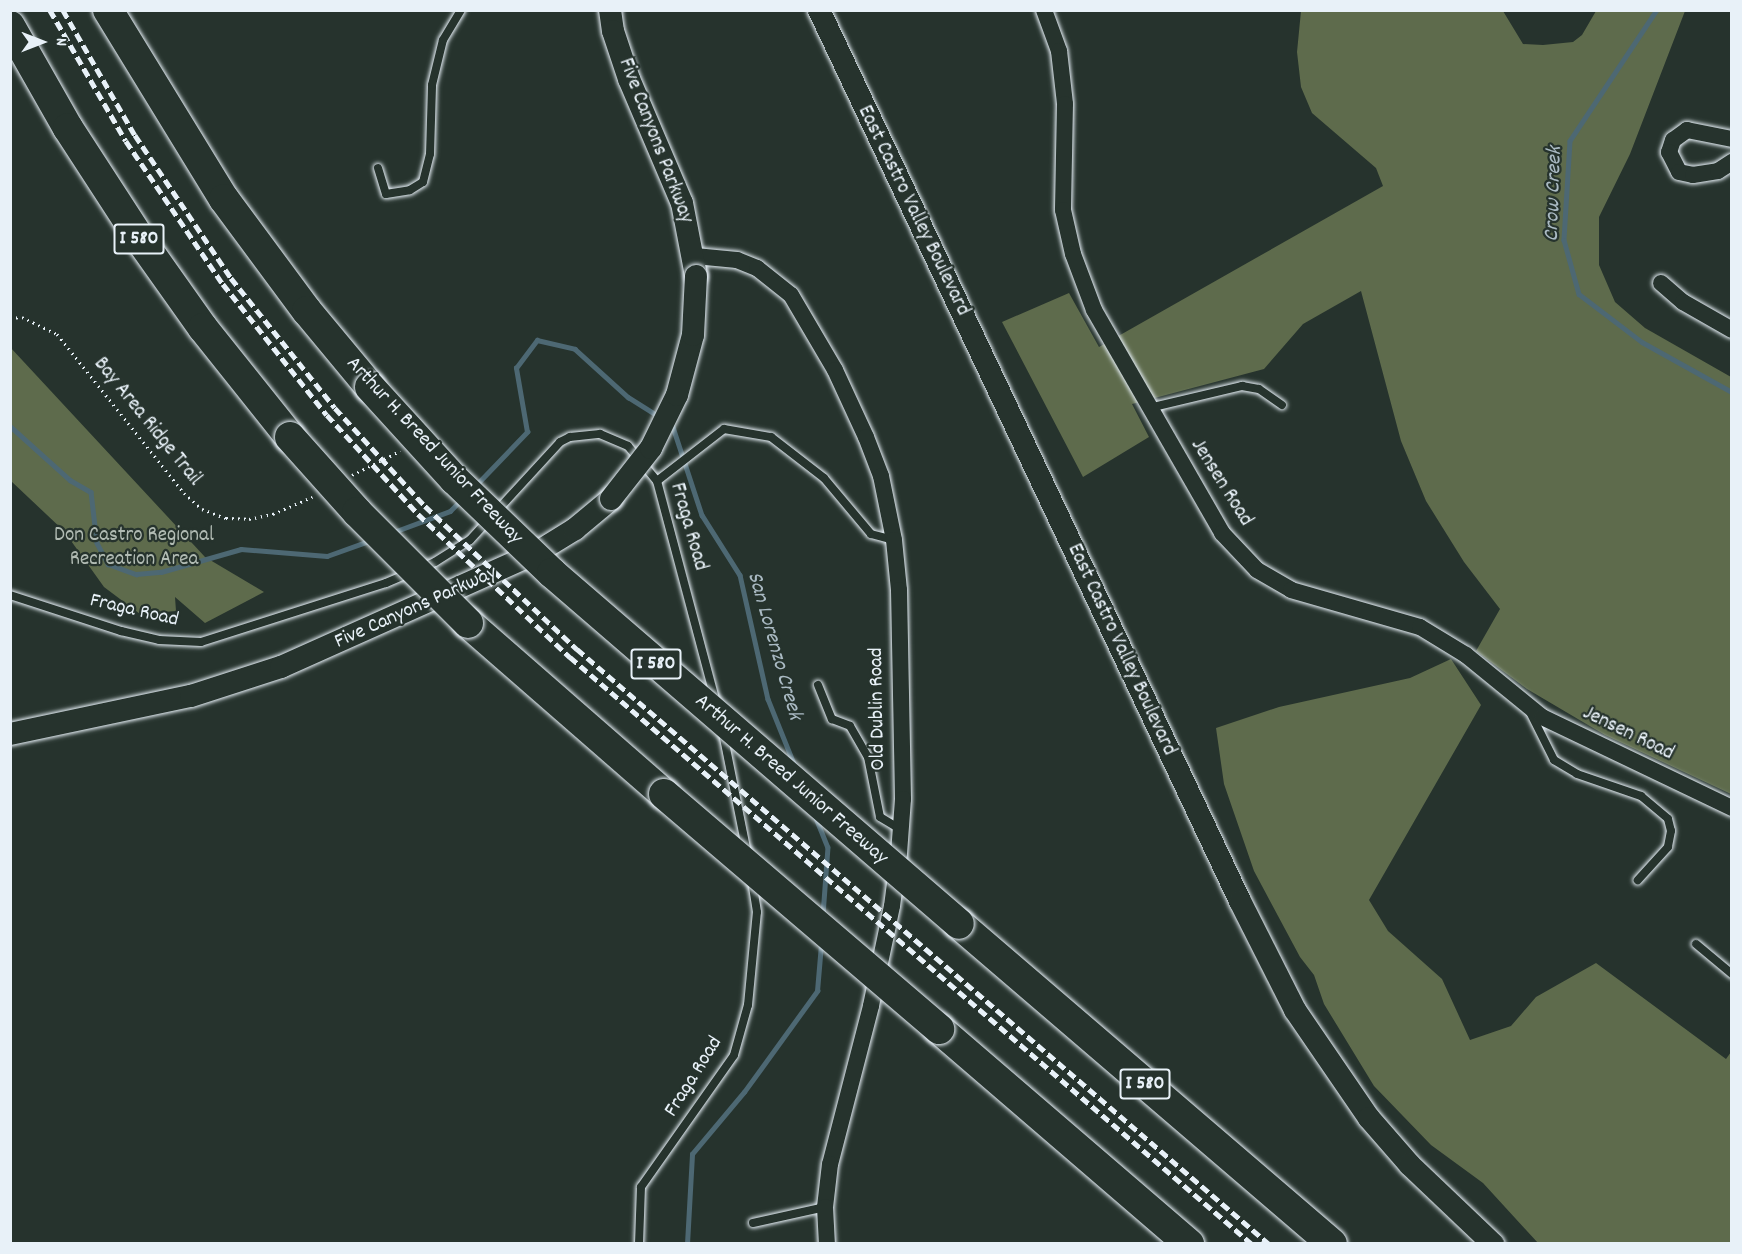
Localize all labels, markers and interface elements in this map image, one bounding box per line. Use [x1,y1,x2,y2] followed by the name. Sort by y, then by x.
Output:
[12,12,72,72] north arrow
[49,38,72,46] text: N
[612,55,698,227] street label: Five Canyons Parkway
[851,102,975,320] street label: East Castro Valley Boulevard
[1539,146,1569,242] water label: Crow Creek
[114,222,164,256] road number: I 580
[340,352,528,550] street label: Arthur H. Breed Junior Freeway
[87,353,207,491] street label: Bay Area Ridge Trail
[1184,435,1258,531] street label: Jensen Road
[663,480,713,574] street label: Fraga Road
[54,523,214,573] park label: Don Castro Regional Recreation Area
[1061,540,1181,760] street label: East Castro Valley Boulevard
[331,561,501,655] street label: Five Canyons Parkway
[740,569,808,723] water label: San Lorenzo Creek
[87,589,181,633] street label: Fraga Road
[630,647,682,681] road number: I 580
[864,647,892,771] street label: Old Dublin Road
[689,689,893,871] street label: Arthur H. Breed Junior Freeway
[1578,701,1678,767] street label: Jensen Road
[659,1032,729,1122] street label: Fraga Road
[1120,1067,1170,1101] road number: I 580

